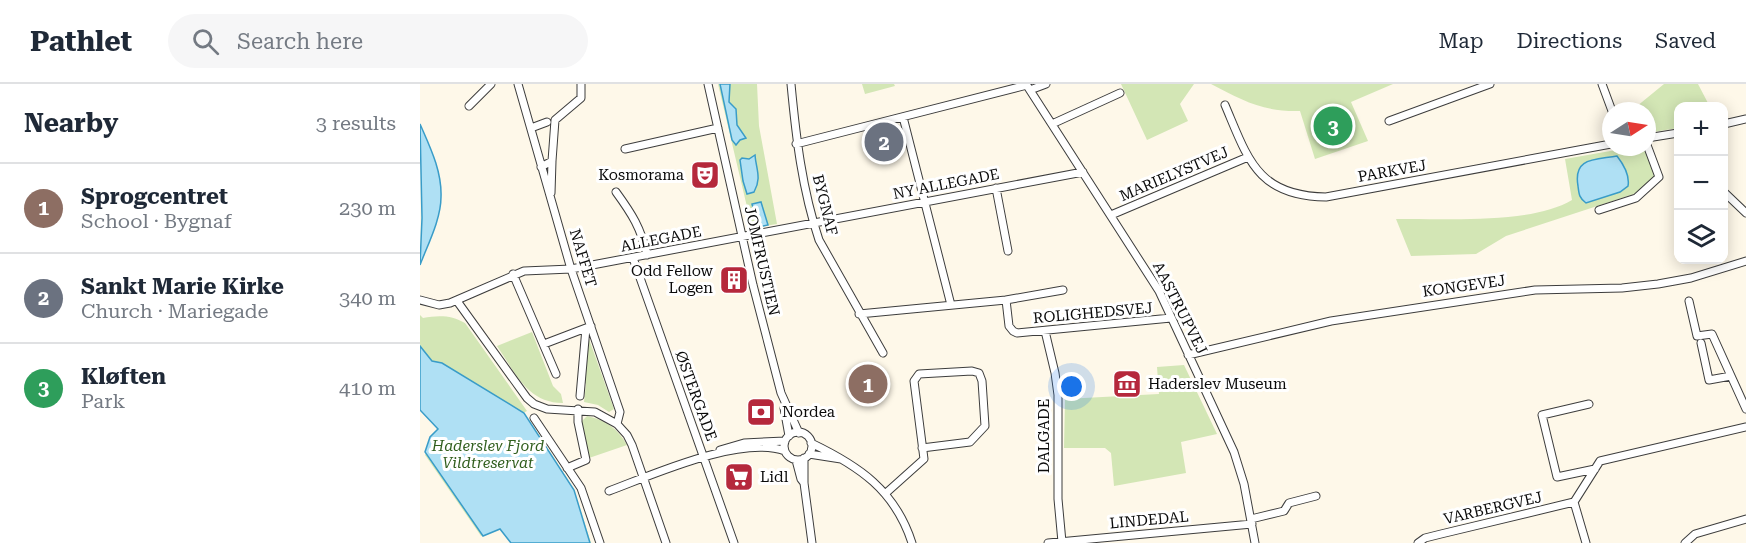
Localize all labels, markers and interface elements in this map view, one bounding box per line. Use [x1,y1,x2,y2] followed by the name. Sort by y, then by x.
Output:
[168,14,588,68] search box
[30,25,132,58] text: Pathlet
[189,25,222,58] icon: search
[237,29,363,54] text: Search here
[1439,29,1483,53] text: Map
[1516,29,1622,53] text: Directions
[1655,29,1716,53] text: Saved
[1602,102,1656,156] north arrow
[1674,102,1728,264] map controls
[1674,102,1728,156] button: +
[1314,104,1352,148] pin: 3
[24,108,118,138] text: Nearby
[316,111,396,135] text: 3 results
[864,120,904,164] pin: 2
[1117,143,1231,205] street label: MARIELYSTVEJ
[1356,156,1428,186] street label: PARKVEJ
[1674,156,1728,210] button: −
[689,159,721,191] theatre icon: Kosmorama
[891,165,1001,203] street label: NY ALLEGADE
[598,166,684,184] place label: Kosmorama
[809,173,841,237] street label: BYGNAF
[81,184,228,209] text: Sprogcentret
[38,196,49,220] text: 1
[339,196,396,220] text: 230 m
[741,204,783,318] street label: JOMFRUSTIEN
[81,209,231,233] text: School · Bygnaf
[1674,210,1728,264] button: layers
[619,222,703,256] street label: ALLEGADE
[566,227,600,289] street label: NAFFET
[1149,259,1211,357] street label: AASTRUPVEJ
[631,262,714,297] place label: Odd Fellow Logen
[718,264,750,296] building icon: Odd Fellow Logen
[1421,271,1507,301] street label: KONGEVEJ
[81,274,284,299] text: Sankt Marie Kirke
[38,286,49,310] text: 2
[339,286,396,310] text: 340 m
[81,299,269,323] text: Church · Mariegade
[1032,299,1154,327] street label: ROLIGHEDSVEJ
[671,349,721,443] street label: ØSTERGADE
[848,362,888,406] pin: 1
[81,364,166,389] text: Kløften
[1111,368,1143,400] museum icon: Haderslev Museum
[1057,372,1086,401] your location
[1148,375,1287,393] place label: Haderslev Museum
[38,376,49,400] text: 3
[339,376,396,400] text: 410 m
[81,389,125,413] text: Park
[745,396,777,428] bank icon: Nordea
[1035,399,1053,473] street label: DALGADE
[782,403,835,421] place label: Nordea
[431,437,544,472] park label: Haderslev Fjord Vildtreservat
[723,461,755,493] supermarket icon: Lidl
[760,468,789,486] place label: Lidl
[1442,488,1544,528] street label: VARBERGVEJ
[1109,508,1189,532] street label: LINDEDAL

